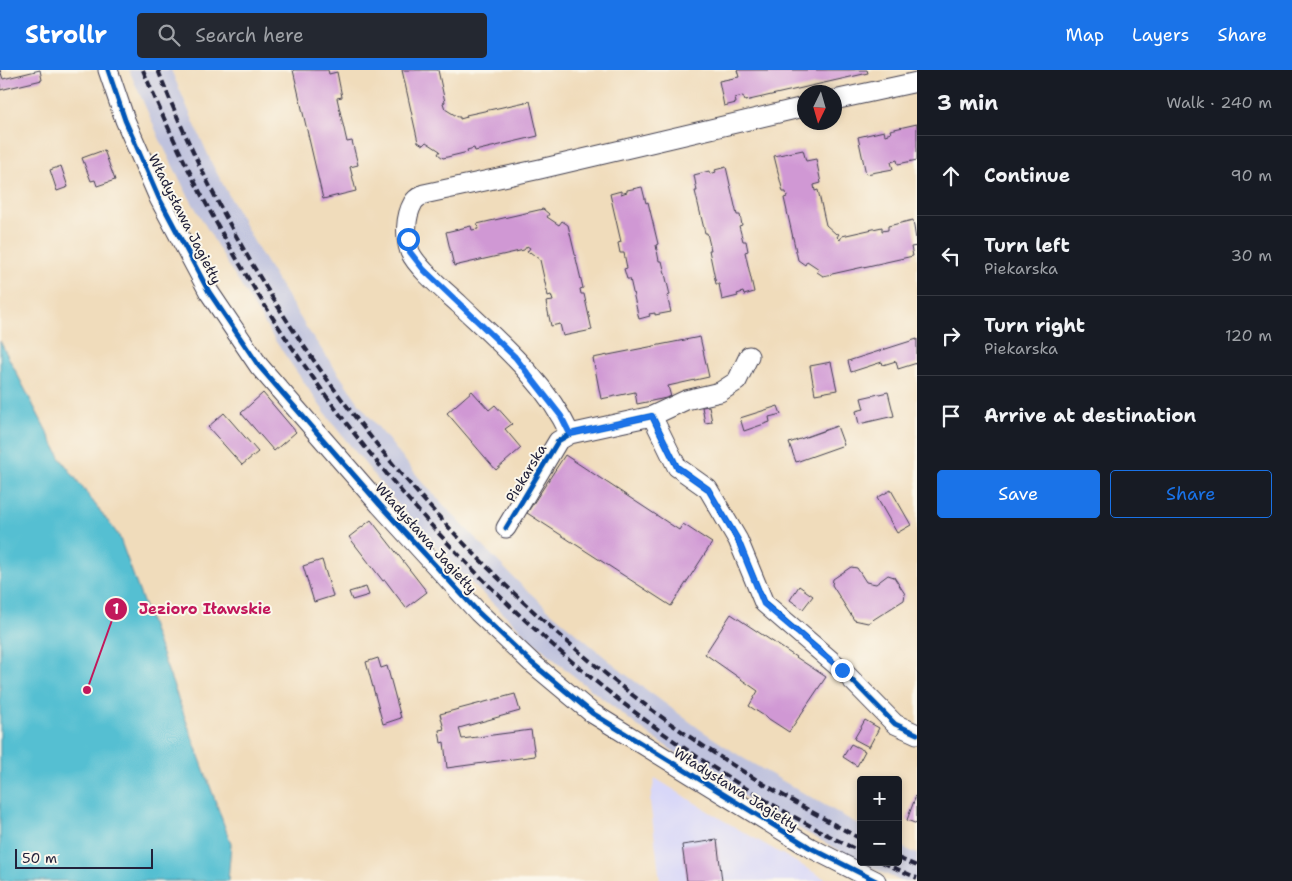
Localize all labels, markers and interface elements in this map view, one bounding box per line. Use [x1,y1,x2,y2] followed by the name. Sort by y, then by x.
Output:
[137,13,487,58] search box
[25,19,107,51] text: Strollr
[155,21,183,49] icon: search
[195,23,304,48] text: Search here
[1066,23,1104,47] text: Map
[1132,23,1189,47] text: Layers
[1217,23,1267,47] text: Share
[797,85,842,130] north arrow
[937,89,998,117] text: 3 min
[1166,92,1272,113] text: Walk · 240 m
[144,151,226,287] street label: Władysława Jagiełły
[937,162,965,190] icon: ahead
[984,163,1070,188] text: Continue
[1231,165,1272,186] text: 90 m
[397,228,420,251] route start
[984,233,1070,258] text: Turn left
[937,242,965,270] icon: left
[1231,245,1272,266] text: 30 m
[984,258,1058,279] text: Piekarska
[984,313,1085,338] text: Turn right
[937,322,965,350] icon: right
[1225,325,1272,346] text: 120 m
[984,338,1058,359] text: Piekarska
[937,402,965,430] icon: arrive
[984,403,1196,428] text: Arrive at destination
[502,440,551,505] street label: Piekarska
[937,470,1100,518] button: Save
[1110,470,1272,518] button: Share
[371,479,481,597] street label: Władysława Jagiełły
[104,594,281,624] callout: Jezioro Iławskie
[113,599,120,619] text: 1
[139,599,271,619] text: Jezioro Iławskie
[831,659,854,682] route end
[670,743,802,835] street label: Władysława Jagiełły
[857,776,902,866] map controls
[857,776,902,821] button: +
[857,821,902,866] button: −
[15,846,152,869] scale bar
[22,849,57,867] text: 50 m

